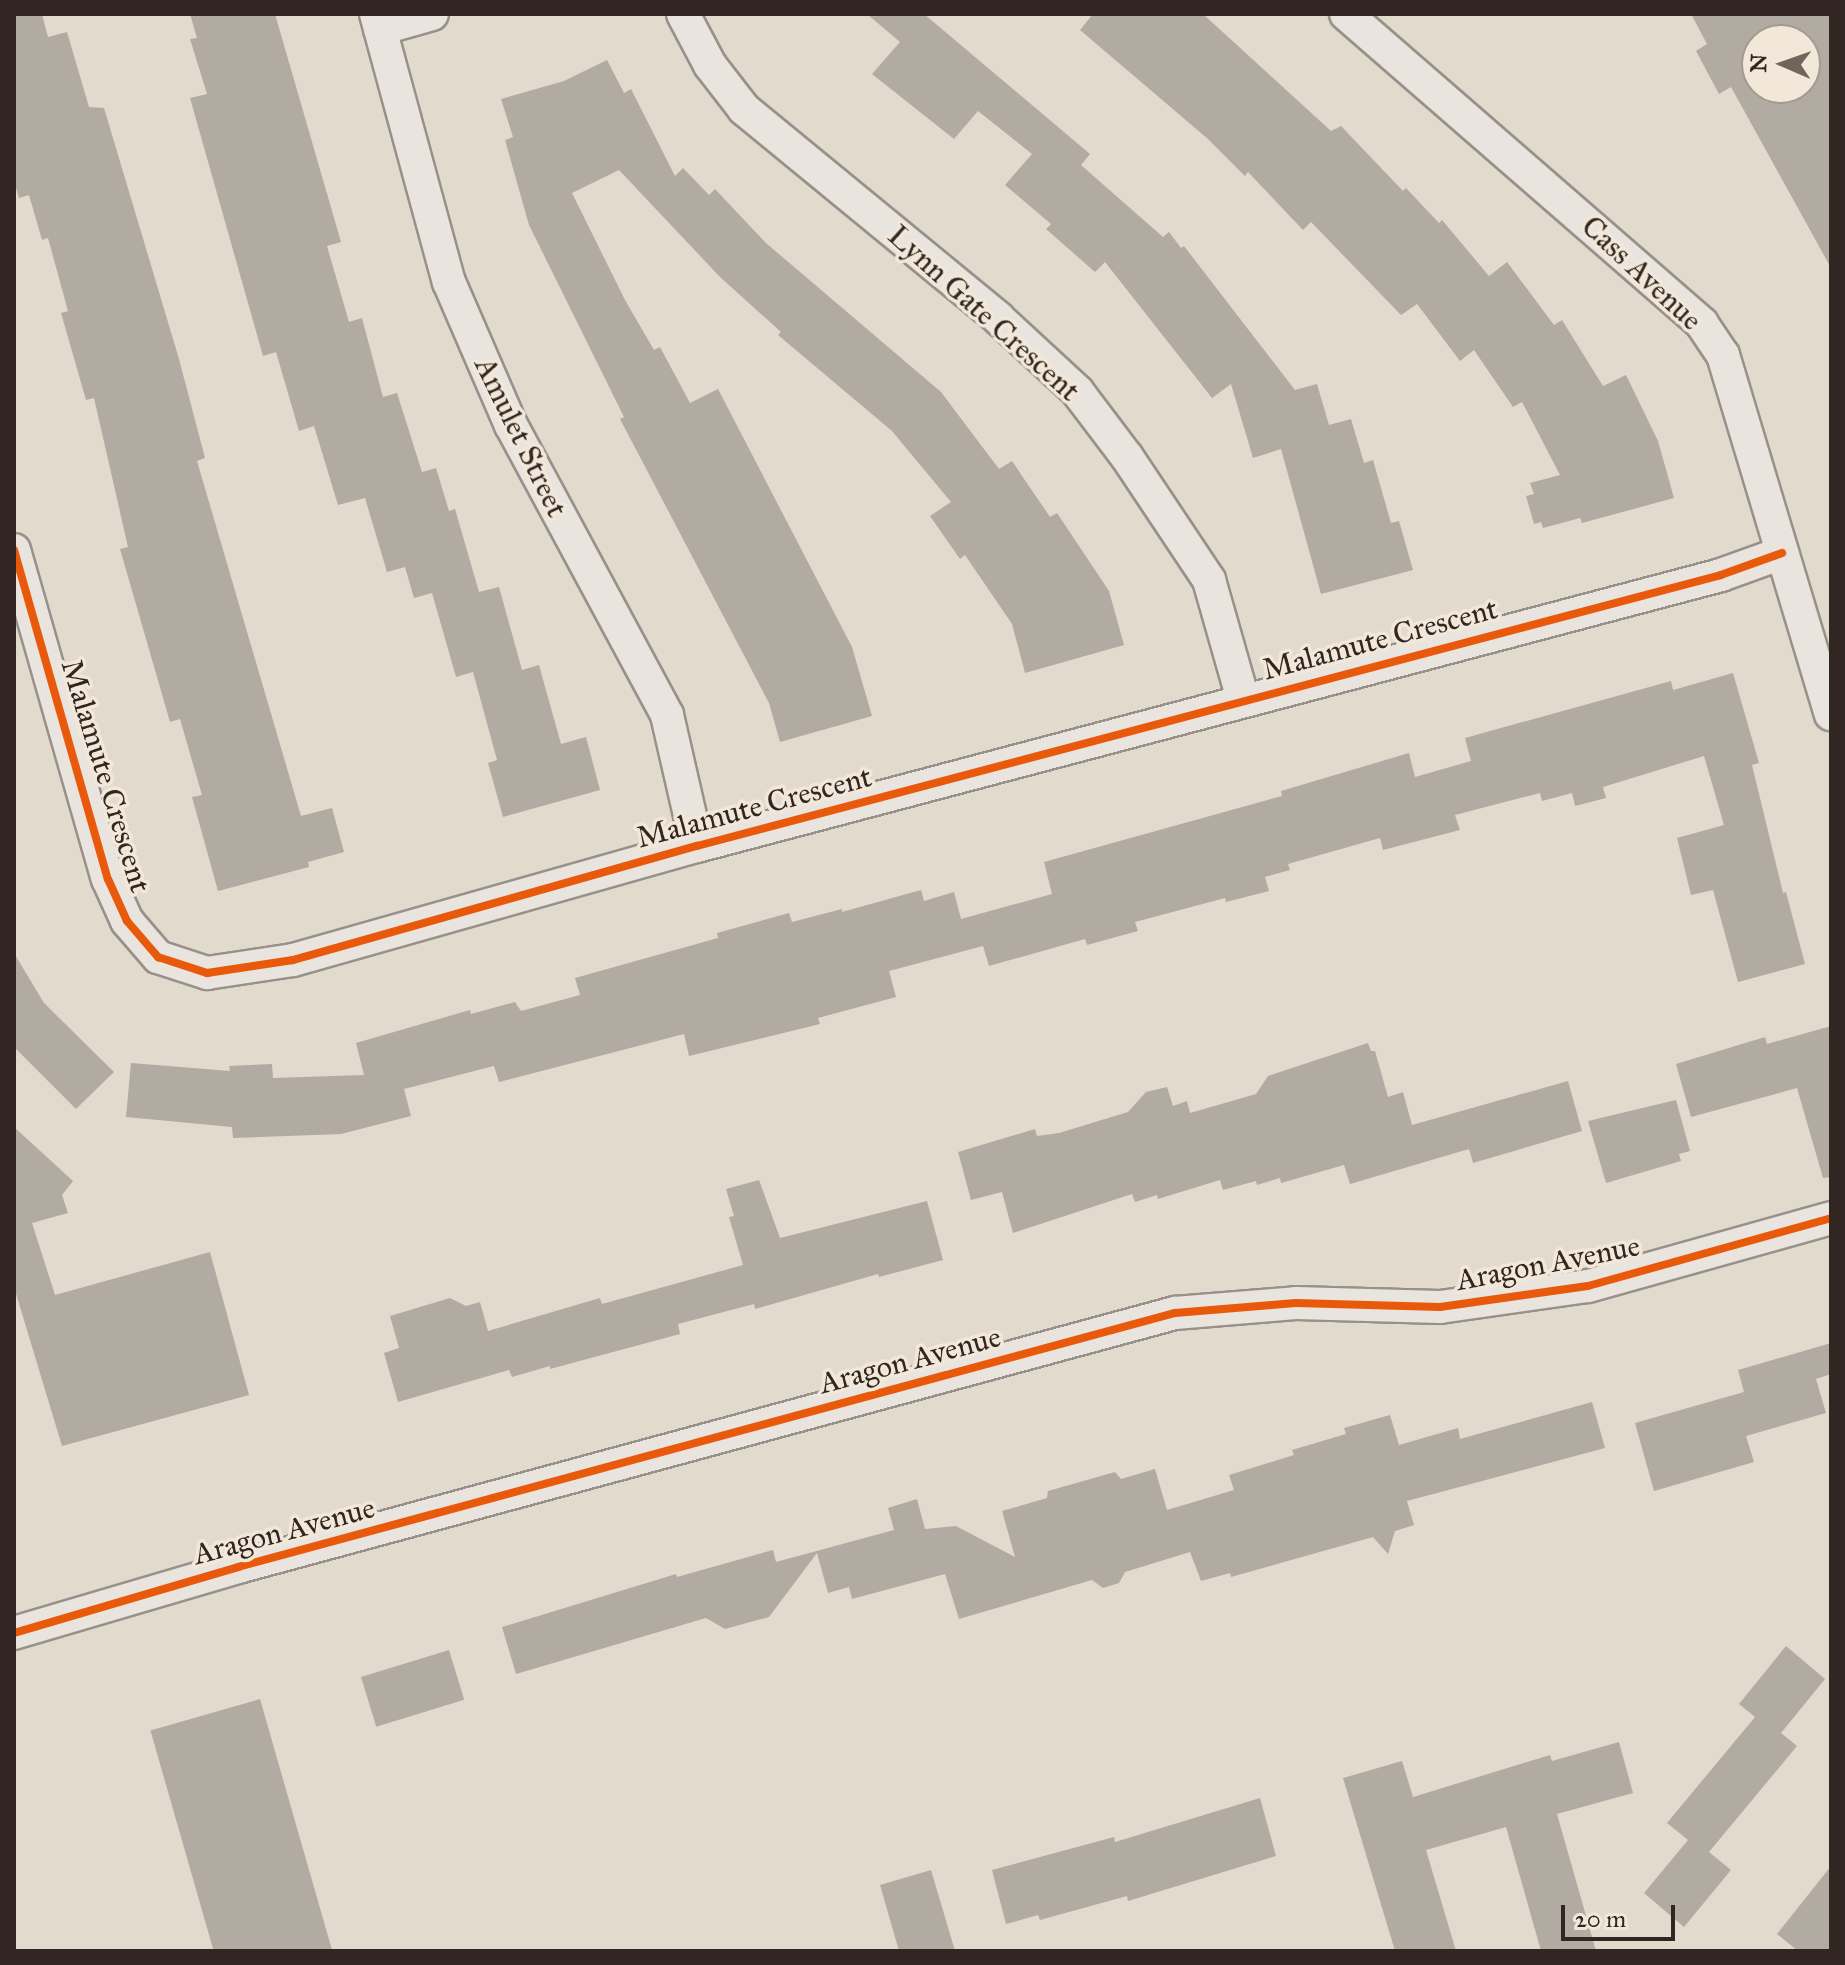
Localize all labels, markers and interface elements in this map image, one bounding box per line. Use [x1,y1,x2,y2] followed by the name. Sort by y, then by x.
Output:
[1741,24,1821,104] north arrow
[1745,53,1772,73] text: N
[1574,208,1710,338] street label: Cass Avenue
[881,217,1087,409] street label: Lynn Gate Crescent
[467,351,575,523] street label: Amulet Street
[1259,590,1501,688] street label: Malamute Crescent
[53,655,159,897] street label: Malamute Crescent
[633,758,875,856] street label: Malamute Crescent
[1453,1228,1643,1298] street label: Aragon Avenue
[815,1319,1005,1401] street label: Aragon Avenue
[189,1490,379,1572] street label: Aragon Avenue
[1565,1889,1679,1939] scale bar
[1575,1904,1626,1934] text: 20 m

